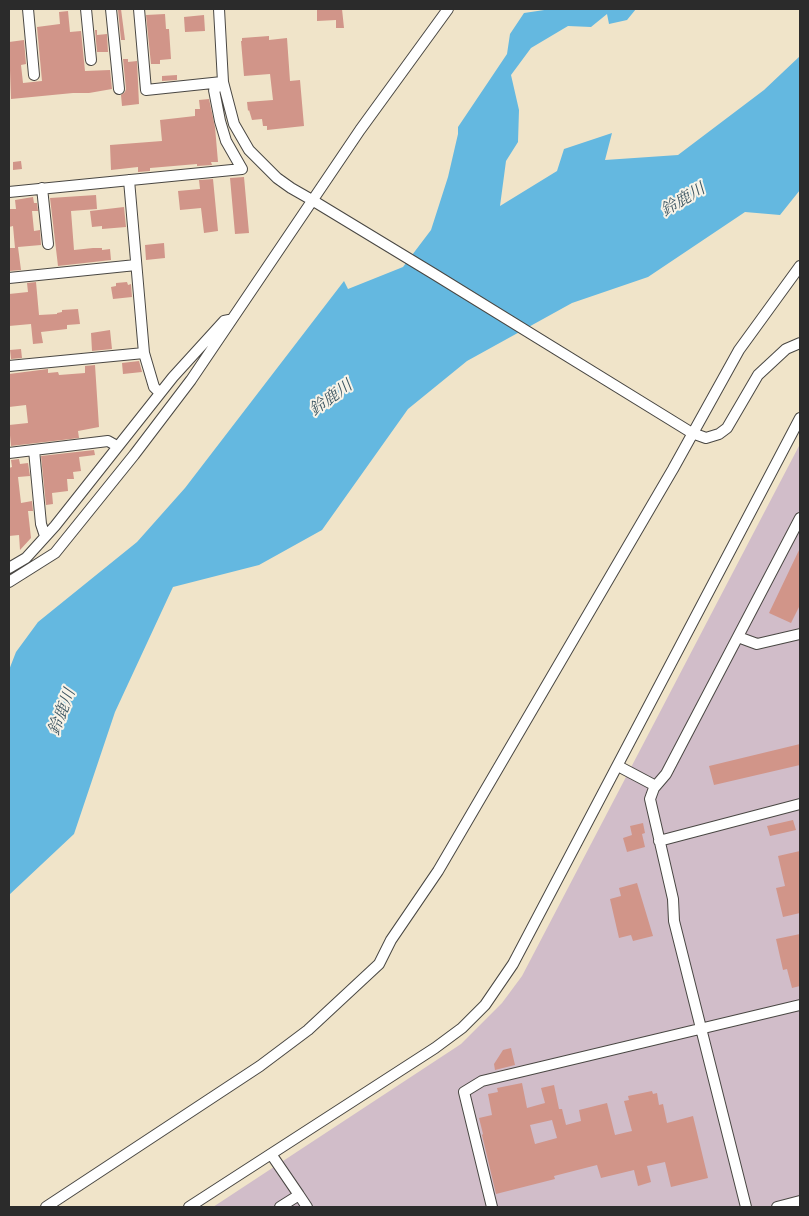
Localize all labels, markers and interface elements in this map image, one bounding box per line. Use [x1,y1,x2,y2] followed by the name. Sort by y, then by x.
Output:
[657,179,709,221] water label: 鈴鹿川
[306,376,356,420] water label: 鈴鹿川
[44,686,80,738] water label: 鈴鹿川

